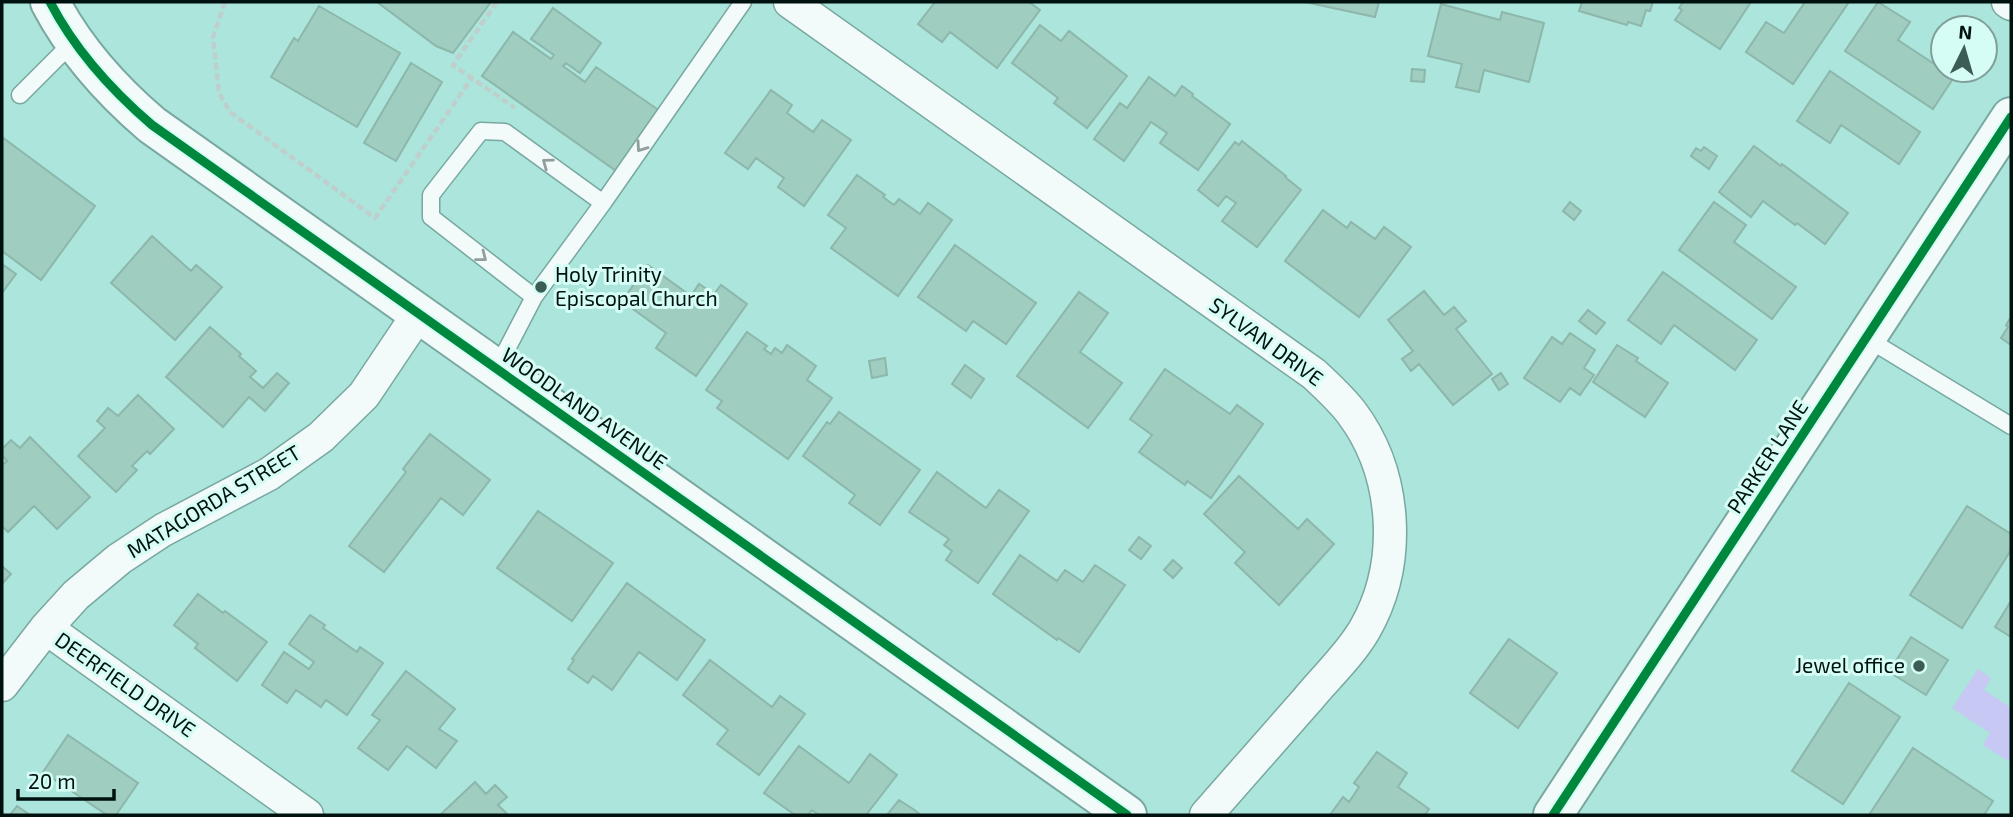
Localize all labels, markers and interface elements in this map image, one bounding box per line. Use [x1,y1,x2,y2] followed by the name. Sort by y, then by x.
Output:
[1929,14,1999,84] north arrow
[1958,20,1973,44] text: N
[637,139,649,152] one-way arrow
[543,159,555,171] one-way arrow
[475,249,487,262] one-way arrow
[555,261,718,310] place label: Holy Trinity Episcopal Church
[533,279,549,295] marker: Holy Trinity Episcopal Church
[1205,291,1329,390] street label: SYLVAN DRIVE
[497,341,672,474] street label: WOODLAND AVENUE
[1721,395,1813,517] street label: PARKER LANE
[122,439,305,562] street label: MATAGORDA STREET
[51,626,201,741] street label: DEERFIELD DRIVE
[1795,652,1905,677] place label: Jewel office
[1911,658,1927,674] marker: Jewel office
[18,758,114,802] scale bar
[28,768,76,793] text: 20 m

